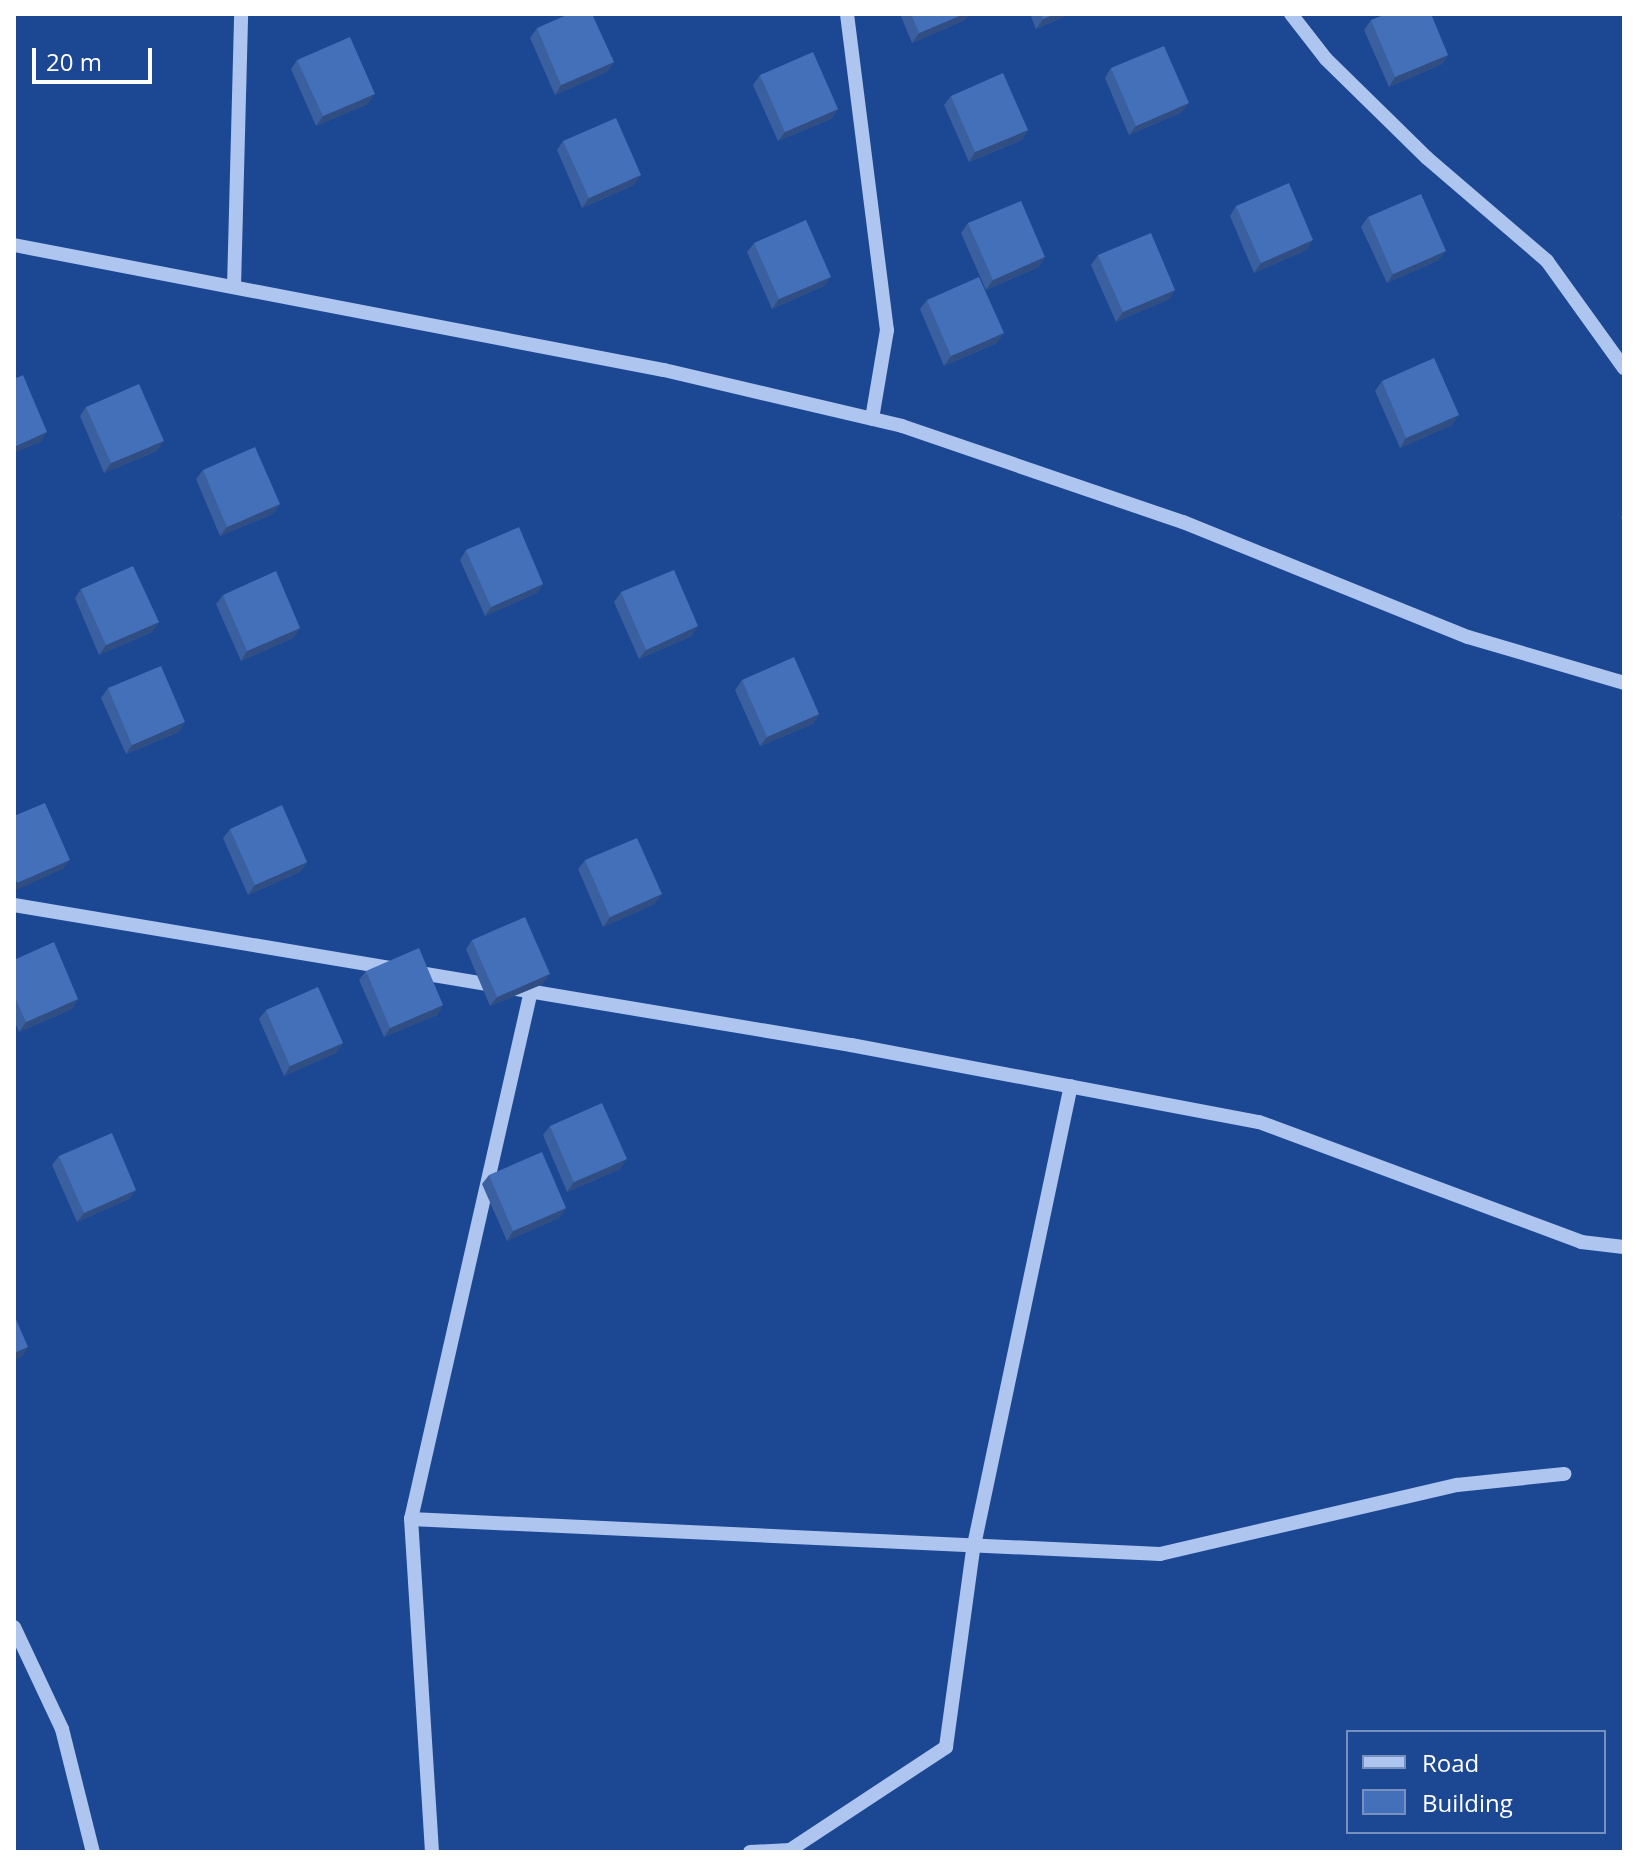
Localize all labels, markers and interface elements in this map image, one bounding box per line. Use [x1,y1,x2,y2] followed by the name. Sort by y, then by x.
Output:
[36,32,156,82] scale bar
[46,45,102,78] text: 20 m
[1346,1730,1606,1834] legend
[1422,1746,1479,1779] text: Road
[1422,1786,1513,1819] text: Building

